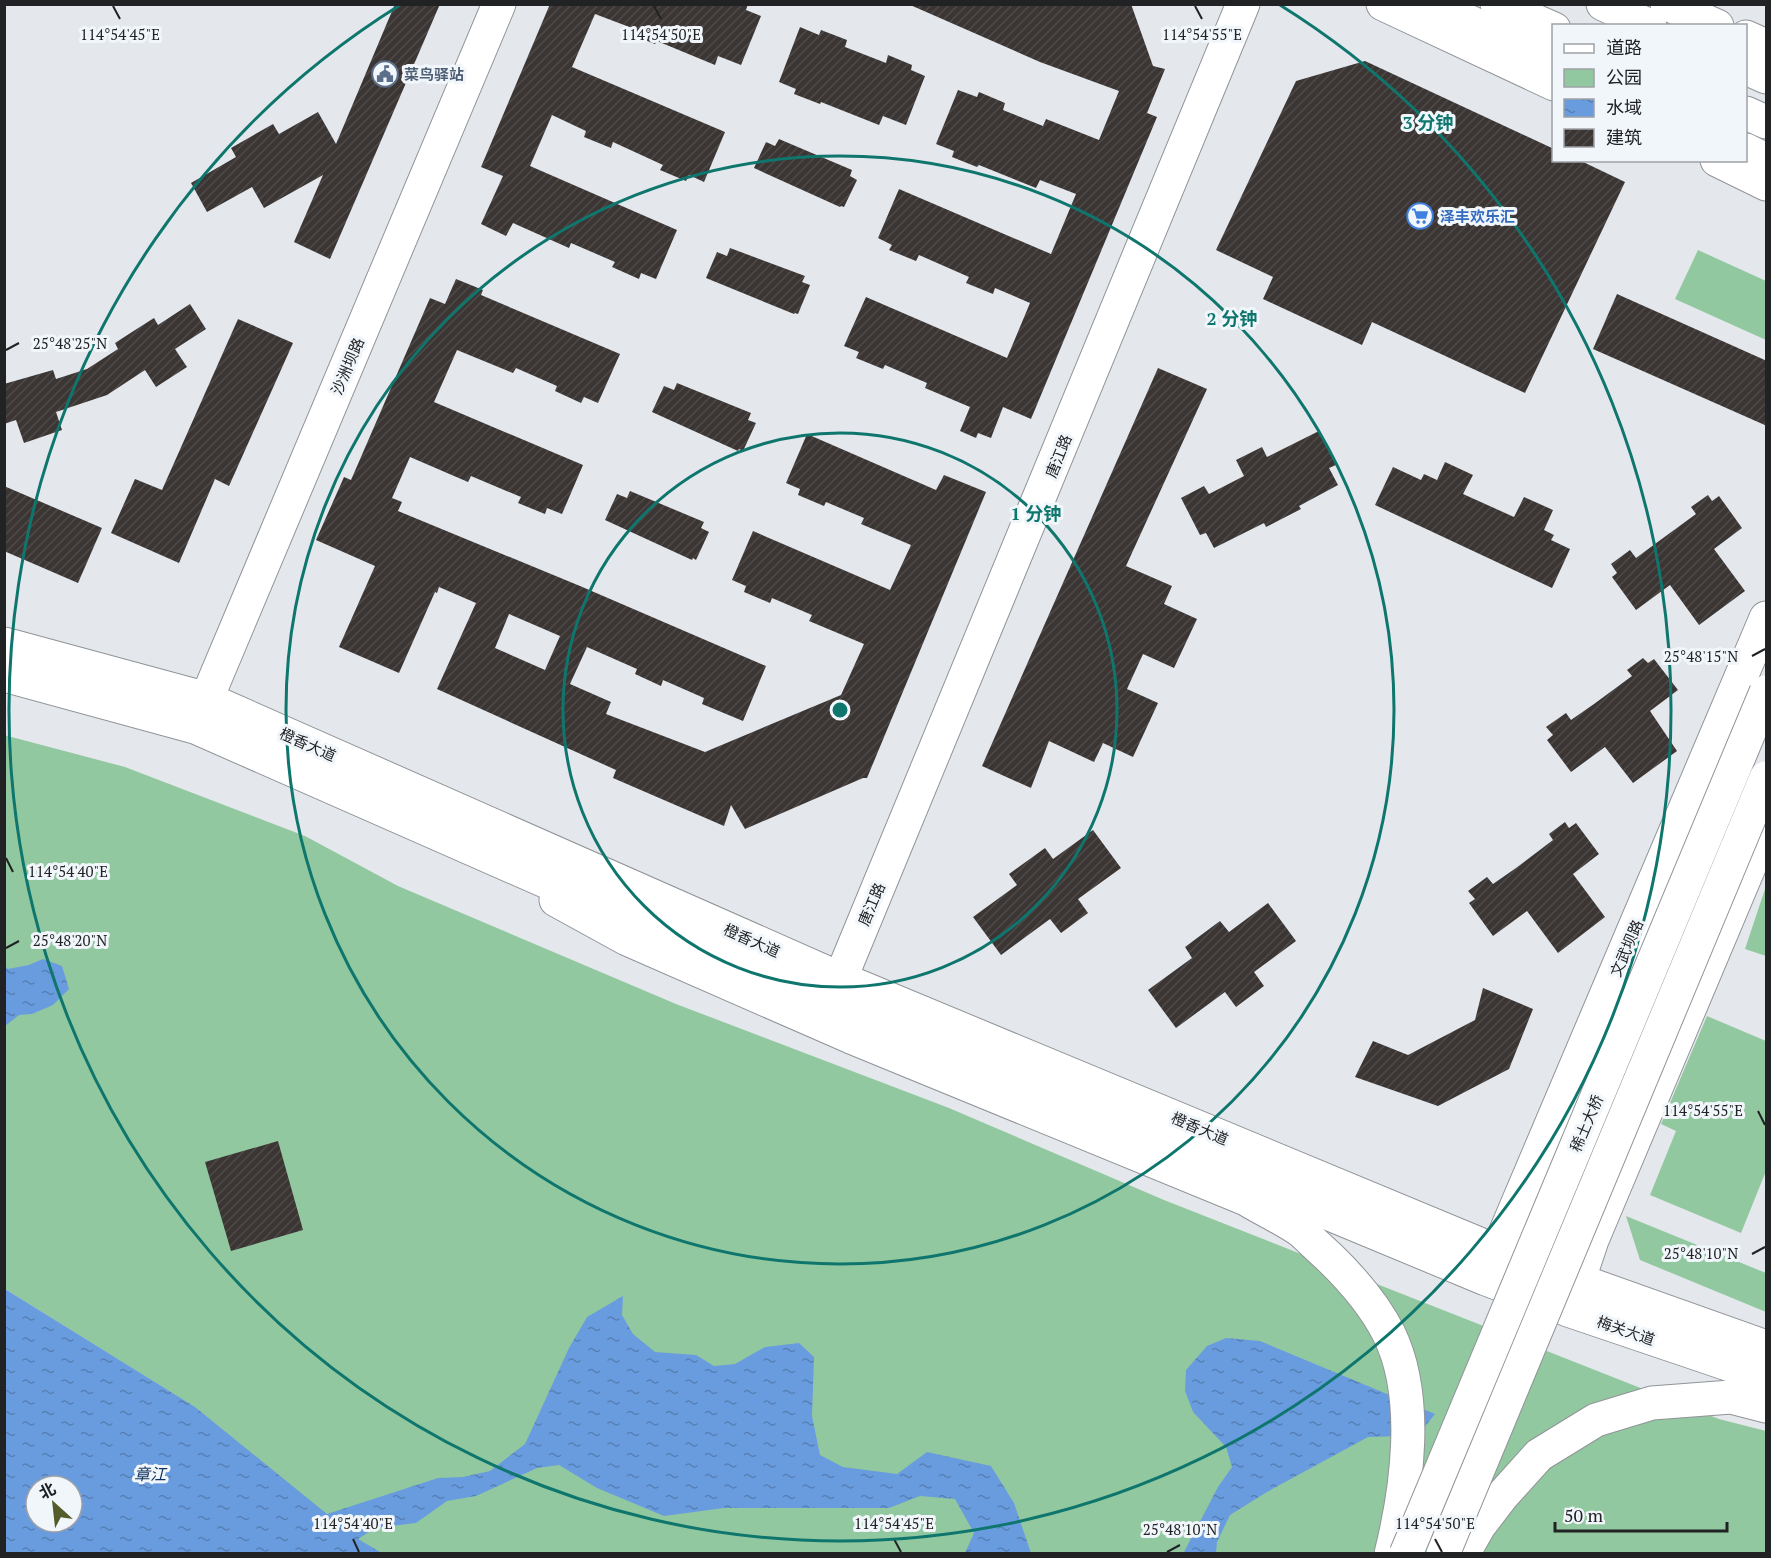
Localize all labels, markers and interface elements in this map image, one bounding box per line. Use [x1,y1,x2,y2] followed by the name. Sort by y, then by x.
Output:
[80,24,160,44] text: 114°54'45"E
[621,24,701,44] text: 114°54'50"E
[1162,24,1242,44] text: 114°54'55"E
[1552,24,1747,162] legend
[1606,35,1642,59] text: 道路
[370,59,400,89] public building icon: 菜鸟驿站
[404,64,464,84] place label: 菜鸟驿站
[1606,65,1642,89] text: 公园
[1606,95,1642,119] text: 水域
[1402,110,1454,134] text: 3 分钟
[1606,125,1642,149] text: 建筑
[1405,201,1435,231] supermarket icon: 泽丰欢乐汇
[1440,206,1515,226] place label: 泽丰欢乐汇
[1206,306,1258,330] text: 2 分钟
[33,333,107,353] text: 25°48'25"N
[326,334,368,398] street label: 沙洲坝路
[1040,431,1076,481] street label: 唐江路
[1010,501,1062,525] text: 1 分钟
[1664,646,1738,666] text: 25°48'15"N
[830,700,850,720] centre of rings
[277,723,339,765] street label: 橙香大道
[28,861,108,881] text: 114°54'40"E
[853,879,889,929] street label: 唐江路
[1605,916,1647,980] street label: 文武坝路
[721,919,783,961] street label: 橙香大道
[33,930,107,950] text: 25°48'20"N
[1565,1091,1607,1155] street label: 稀土大桥
[1663,1100,1743,1120] text: 114°54'55"E
[1168,1107,1232,1149] street label: 橙香大道
[1664,1243,1738,1263] text: 25°48'10"N
[1594,1311,1658,1349] street label: 梅关大道
[134,1463,168,1485] water label: 章江
[24,1474,84,1534] north arrow
[35,1477,59,1504] text: 北
[1555,1495,1728,1533] scale bar
[1564,1503,1604,1527] text: 50 m
[313,1513,393,1533] text: 114°54'40"E
[854,1513,934,1533] text: 114°54'45"E
[1395,1513,1475,1533] text: 114°54'50"E
[1143,1519,1217,1539] text: 25°48'10"N

